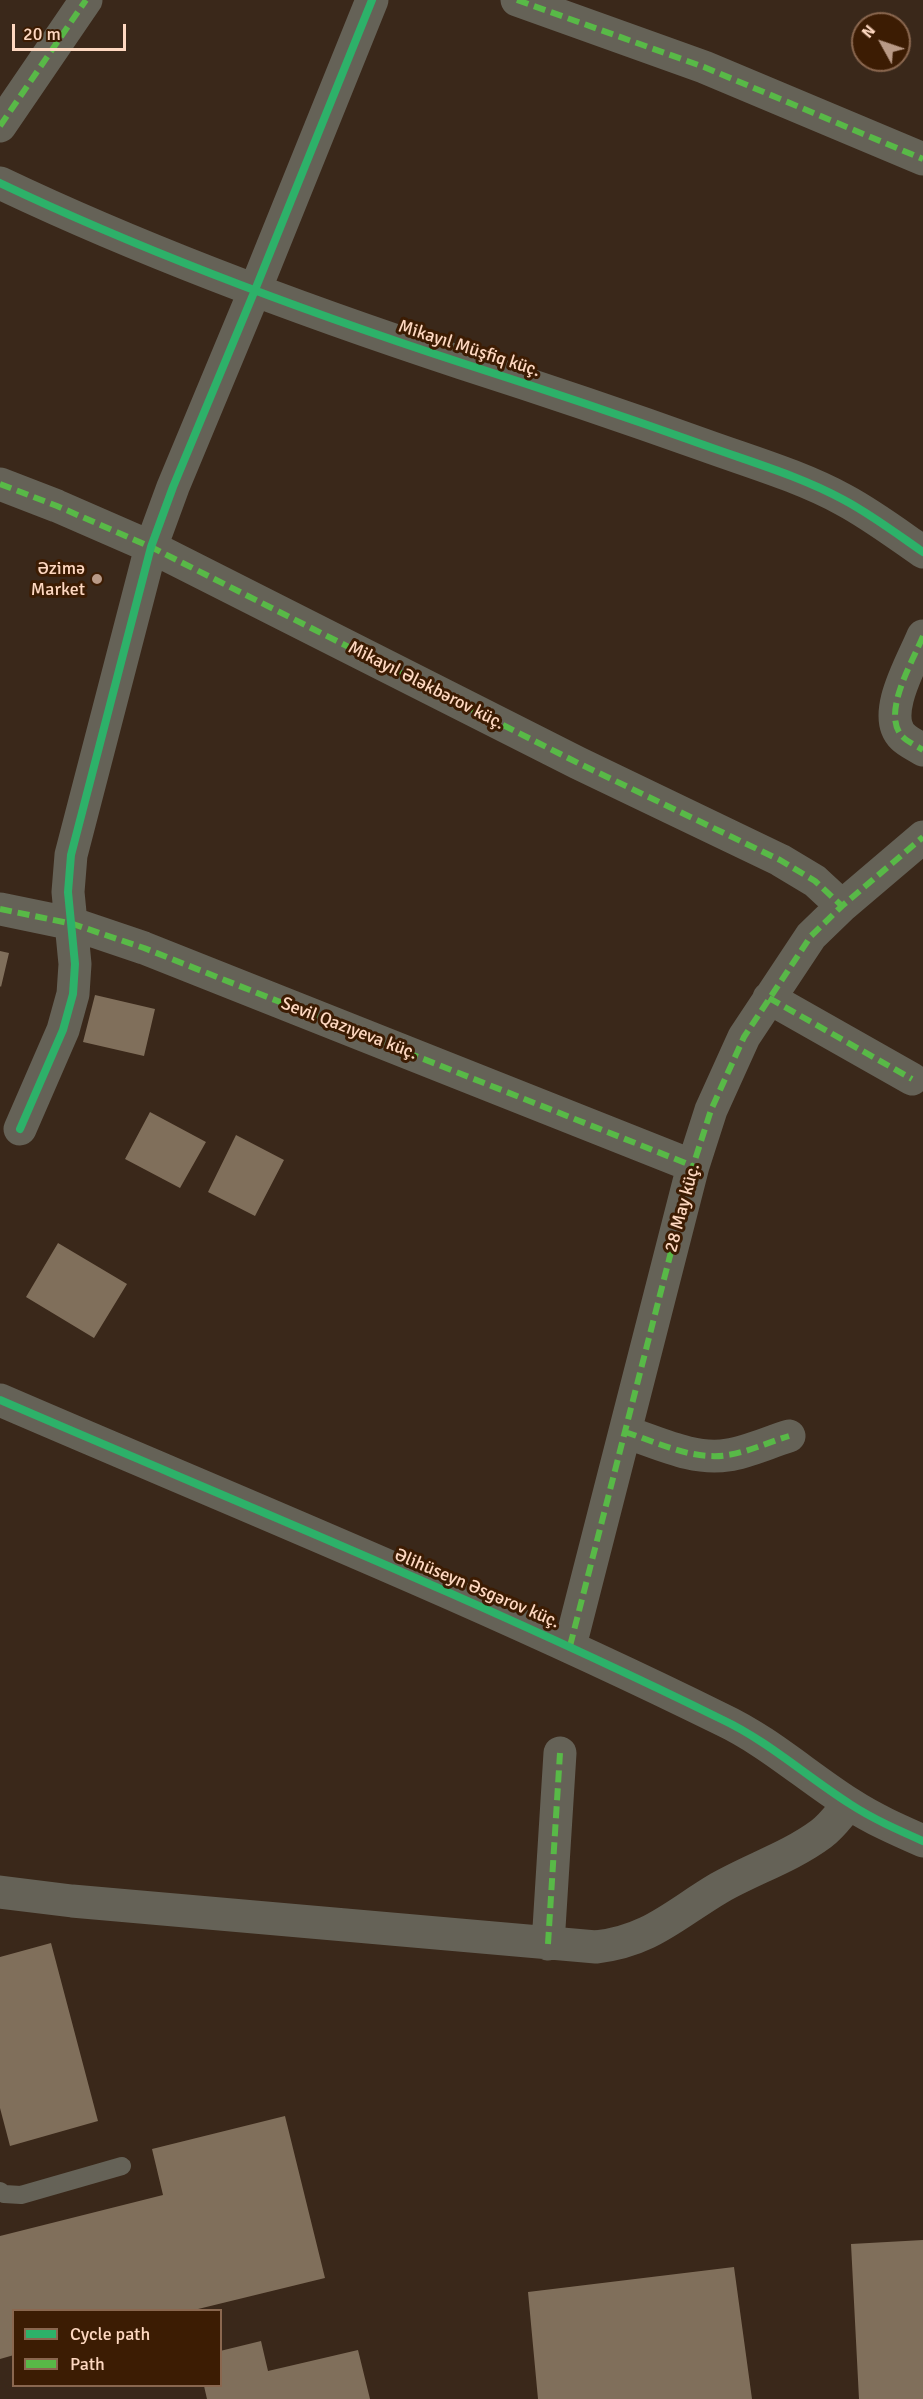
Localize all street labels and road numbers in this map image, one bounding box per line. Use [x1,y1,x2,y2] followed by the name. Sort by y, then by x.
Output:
[395,316,543,382] street label: Mikayıl Müşfiq küç.
[344,637,508,735] street label: Mikayıl Ələkbərov küç.
[278,993,420,1065] street label: Sevil Qazıyeva küç.
[661,1161,705,1255] street label: 28 May küç.
[391,1544,563,1634] street label: Əlihüseyn Əsgərov küç.

